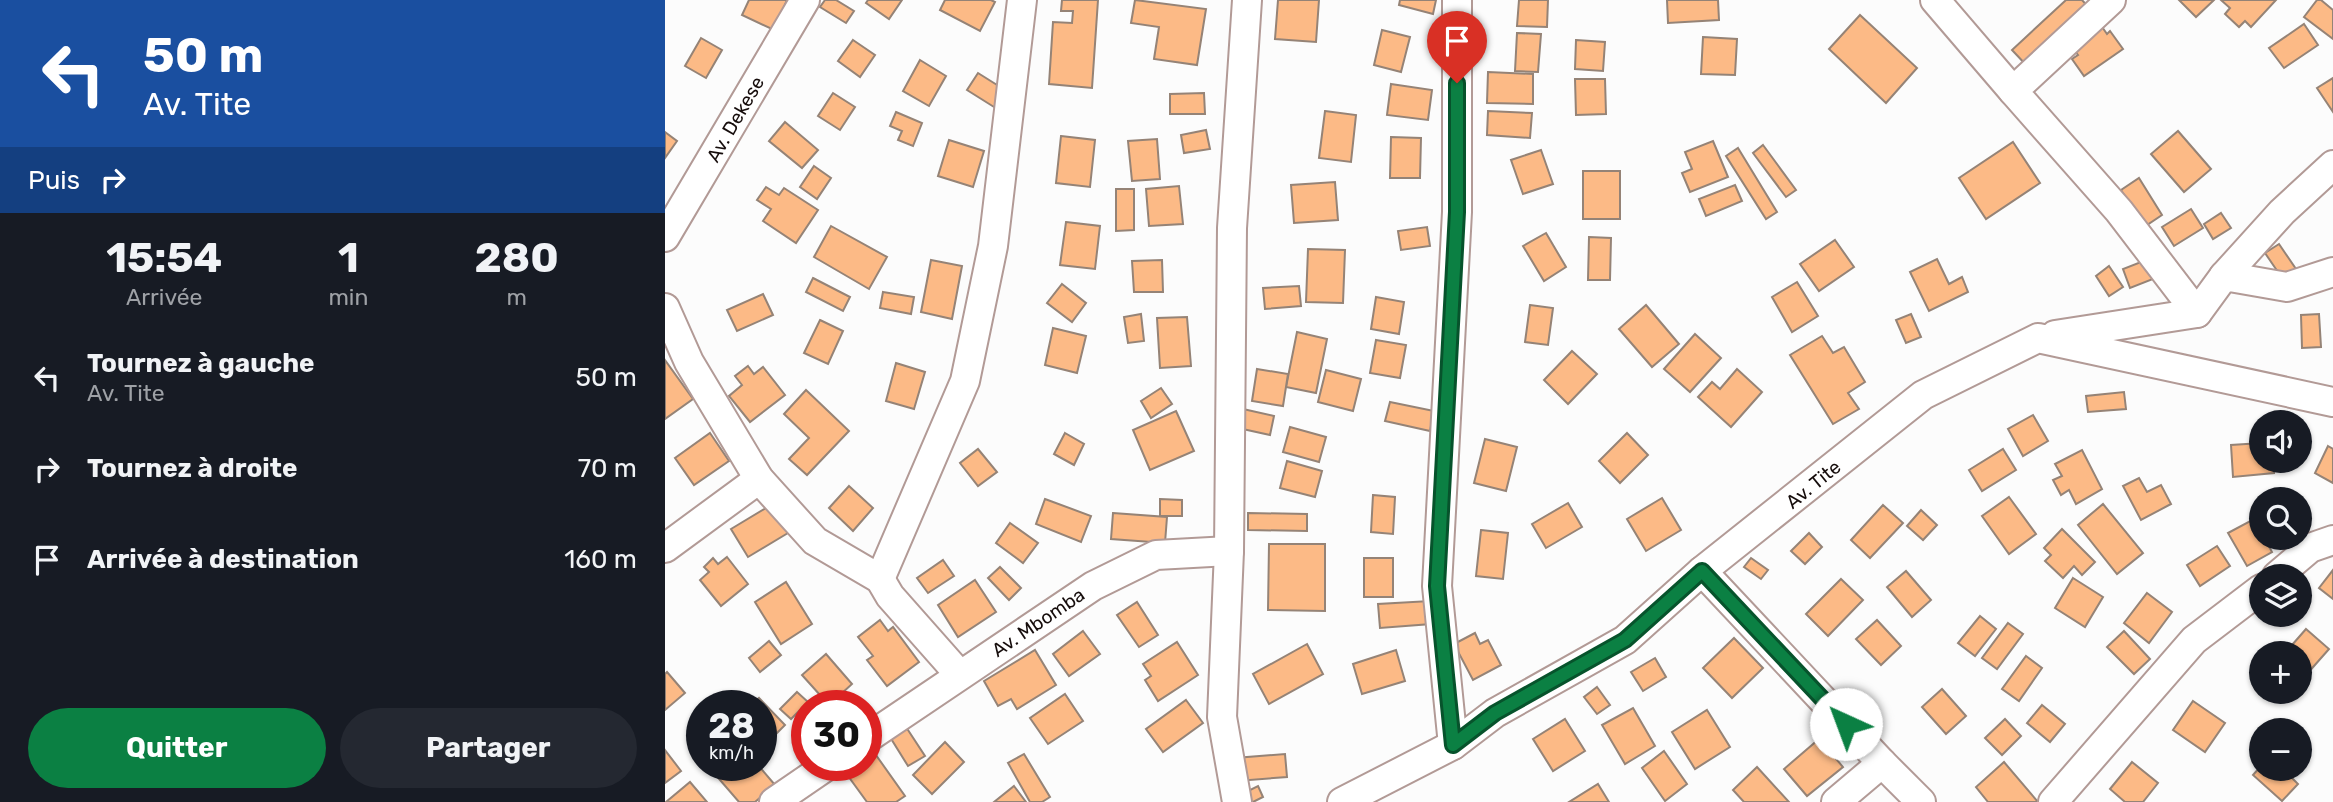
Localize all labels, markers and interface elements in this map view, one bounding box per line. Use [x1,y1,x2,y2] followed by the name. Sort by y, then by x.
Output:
[1427,11,1487,83] pin
[1438,22,1476,60] icon: arrive
[143,26,263,84] text: 50 m
[28,28,119,119] icon: left
[702,72,769,166] street label: Av. Dekese
[143,85,251,123] text: Av. Tite
[94,161,132,199] icon: right
[28,165,80,196] text: Puis
[106,233,222,283] text: 15:54
[338,233,359,283] text: 1
[475,233,559,283] text: 280
[126,283,202,311] text: Arrivée
[328,283,368,311] text: min
[506,283,527,311] text: m
[87,348,315,379] text: Tournez à gauche
[28,359,66,397] icon: left
[576,362,637,393] text: 50 m
[87,379,165,407] text: Av. Tite
[2249,410,2312,781] map controls
[2249,410,2312,473] button: sound
[28,450,66,488] icon: right
[87,453,297,484] text: Tournez à droite
[578,453,637,484] text: 70 m
[1781,455,1846,514] street label: Av. Tite
[2249,487,2312,550] button: search
[28,541,66,579] icon: arrive
[87,544,359,575] text: Arrivée à destination
[564,544,637,575] text: 160 m
[2249,564,2312,627] button: layers
[987,583,1089,662] street label: Av. Mbomba
[2249,641,2312,704] button: +
[1809,687,1883,761] position arrow
[791,690,882,781] speed limit sign: 30
[708,705,755,747] text: 28
[28,708,326,788] button: Quitter
[340,708,637,788] button: Partager
[2249,718,2312,781] button: −
[709,742,754,764] text: km/h

